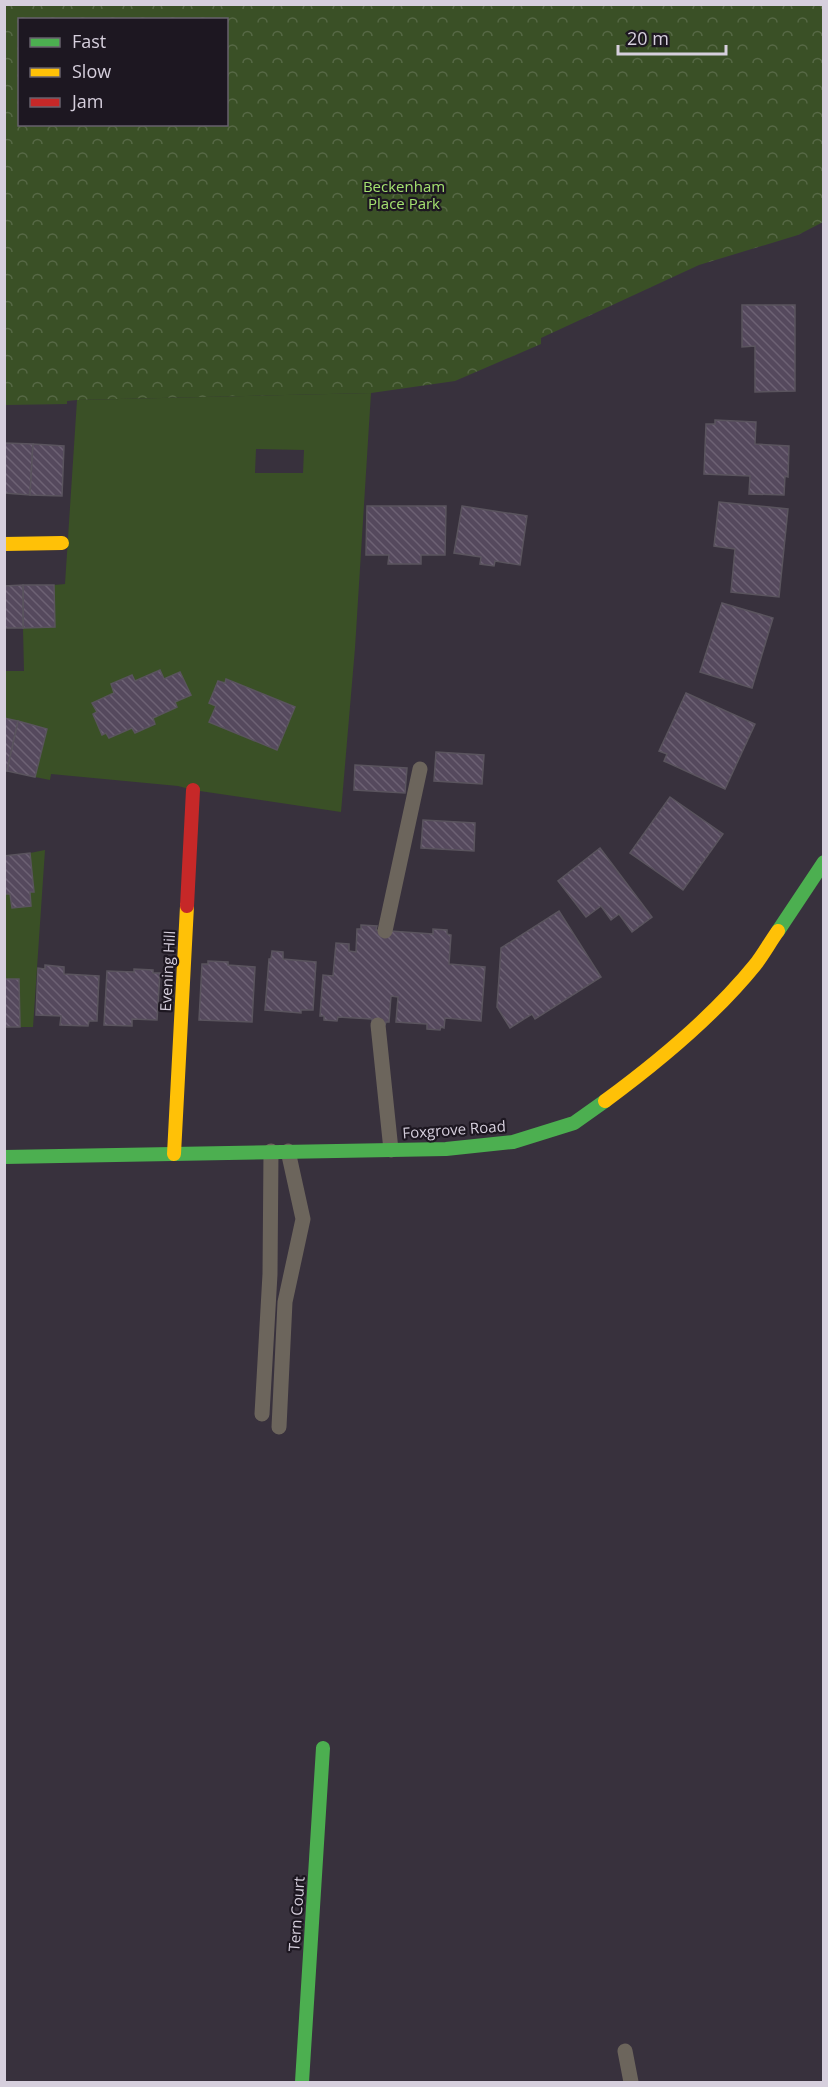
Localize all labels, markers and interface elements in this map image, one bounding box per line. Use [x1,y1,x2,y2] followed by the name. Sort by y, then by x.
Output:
[18,18,228,126] legend
[618,18,726,56] scale bar
[627,26,669,50] text: 20 m
[72,29,106,53] text: Fast
[72,59,111,83] text: Slow
[70,89,104,113] text: Jam
[363,176,445,213] park label: Beckenham Place Park
[155,930,179,1012] street label: Evening Hill
[402,1115,506,1143] street label: Foxgrove Road
[283,1876,309,1952] street label: Tern Court

